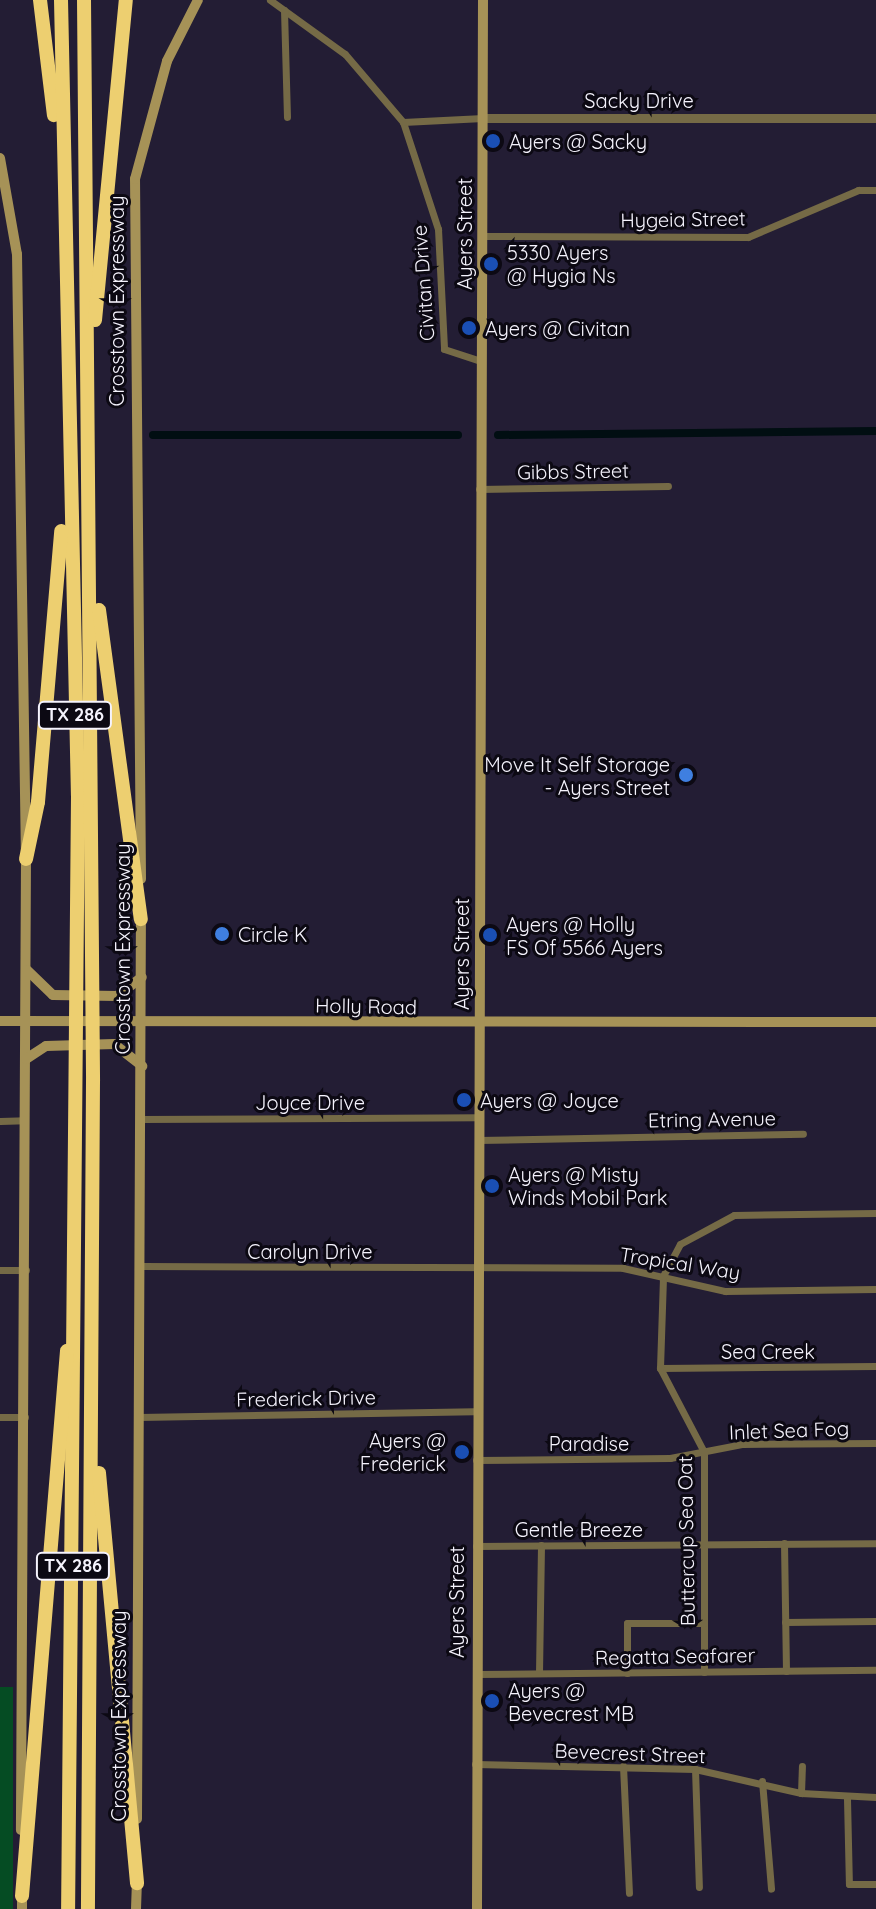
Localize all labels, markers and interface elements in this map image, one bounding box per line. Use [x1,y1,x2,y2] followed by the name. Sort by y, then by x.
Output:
[584,88,694,112] street label: Sacky Drive
[509,129,647,153] place label: Ayers @ Sacky
[484,132,502,150] marker: Ayers @ Sacky
[452,178,476,290] street label: Ayers Street
[104,195,128,407] street label: Crosstown Expressway
[620,206,746,232] street label: Hygeia Street
[407,224,439,342] street label: Civitan Drive
[507,240,616,287] place label: 5330 Ayers @ Hygia Ns
[482,255,500,273] marker: 5330 Ayers @ Hygia Ns
[485,316,630,340] place label: Ayers @ Civitan
[460,319,478,337] marker: Ayers @ Civitan
[517,458,629,484] street label: Gibbs Street
[37,701,113,729] road number: TX 286
[484,752,670,799] place label: Move It Self Storage - Ayers Street
[677,766,695,784] marker: Move It Self Storage - Ayers Street
[110,843,134,1055] street label: Crosstown Expressway
[449,898,473,1010] street label: Ayers Street
[506,912,663,959] place label: Ayers @ Holly FS Of 5566 Ayers
[238,922,308,946] place label: Circle K
[213,925,231,943] marker: Circle K
[481,926,499,944] marker: Ayers @ Holly FS Of 5566 Ayers
[315,993,417,1019] street label: Holly Road
[480,1088,619,1112] place label: Ayers @ Joyce
[255,1090,365,1114] street label: Joyce Drive
[455,1091,473,1109] marker: Ayers @ Joyce
[648,1106,776,1132] street label: Etring Avenue
[508,1162,668,1209] place label: Ayers @ Misty Winds Mobil Park
[483,1177,501,1195] marker: Ayers @ Misty Winds Mobil Park
[247,1239,373,1263] street label: Carolyn Drive
[618,1242,742,1284] street label: Tropical Way
[721,1339,815,1363] street label: Sea Creek
[236,1385,376,1411] street label: Frederick Drive
[728,1416,850,1444] street label: Inlet Sea Fog
[360,1428,446,1475] place label: Ayers @ Frederick
[549,1431,629,1455] street label: Paradise
[453,1443,471,1461] marker: Ayers @ Frederick
[673,1456,699,1626] street label: Buttercup Sea Oat
[515,1517,643,1541] street label: Gentle Breeze
[444,1546,468,1658] street label: Ayers Street
[35,1552,111,1580] road number: TX 286
[106,1610,130,1822] street label: Crosstown Expressway
[595,1643,755,1669] street label: Regatta Seafarer
[508,1678,634,1725] place label: Ayers @ Bevecrest MB
[483,1692,501,1710] marker: Ayers @ Bevecrest MB
[554,1738,706,1768] street label: Bevecrest Street

